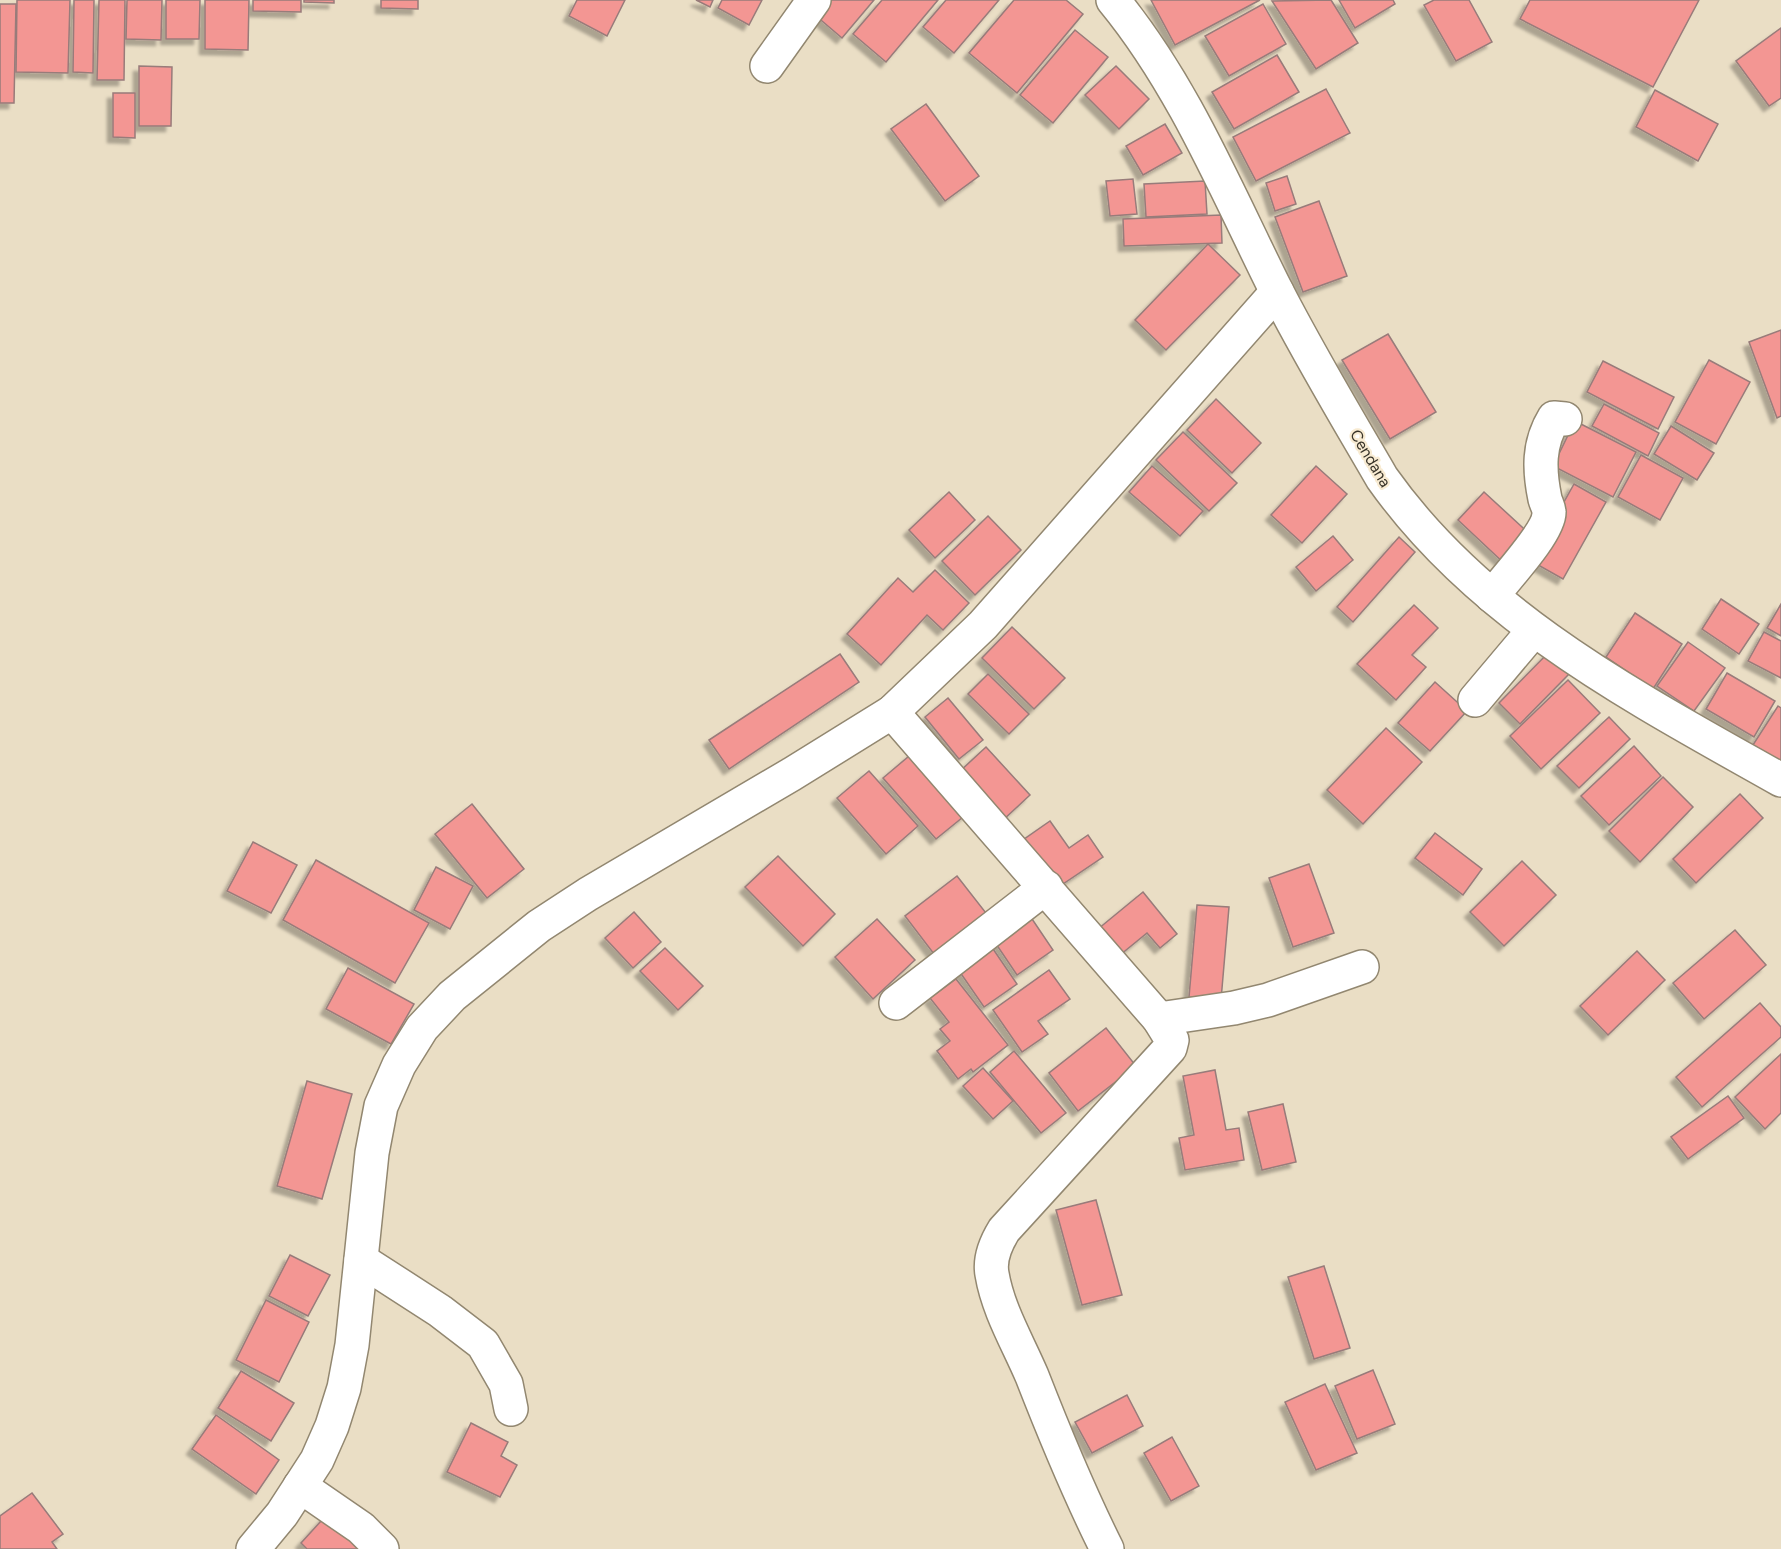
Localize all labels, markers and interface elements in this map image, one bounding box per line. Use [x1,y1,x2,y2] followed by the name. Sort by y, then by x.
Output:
[1346,426,1395,491] street label: Cendana

